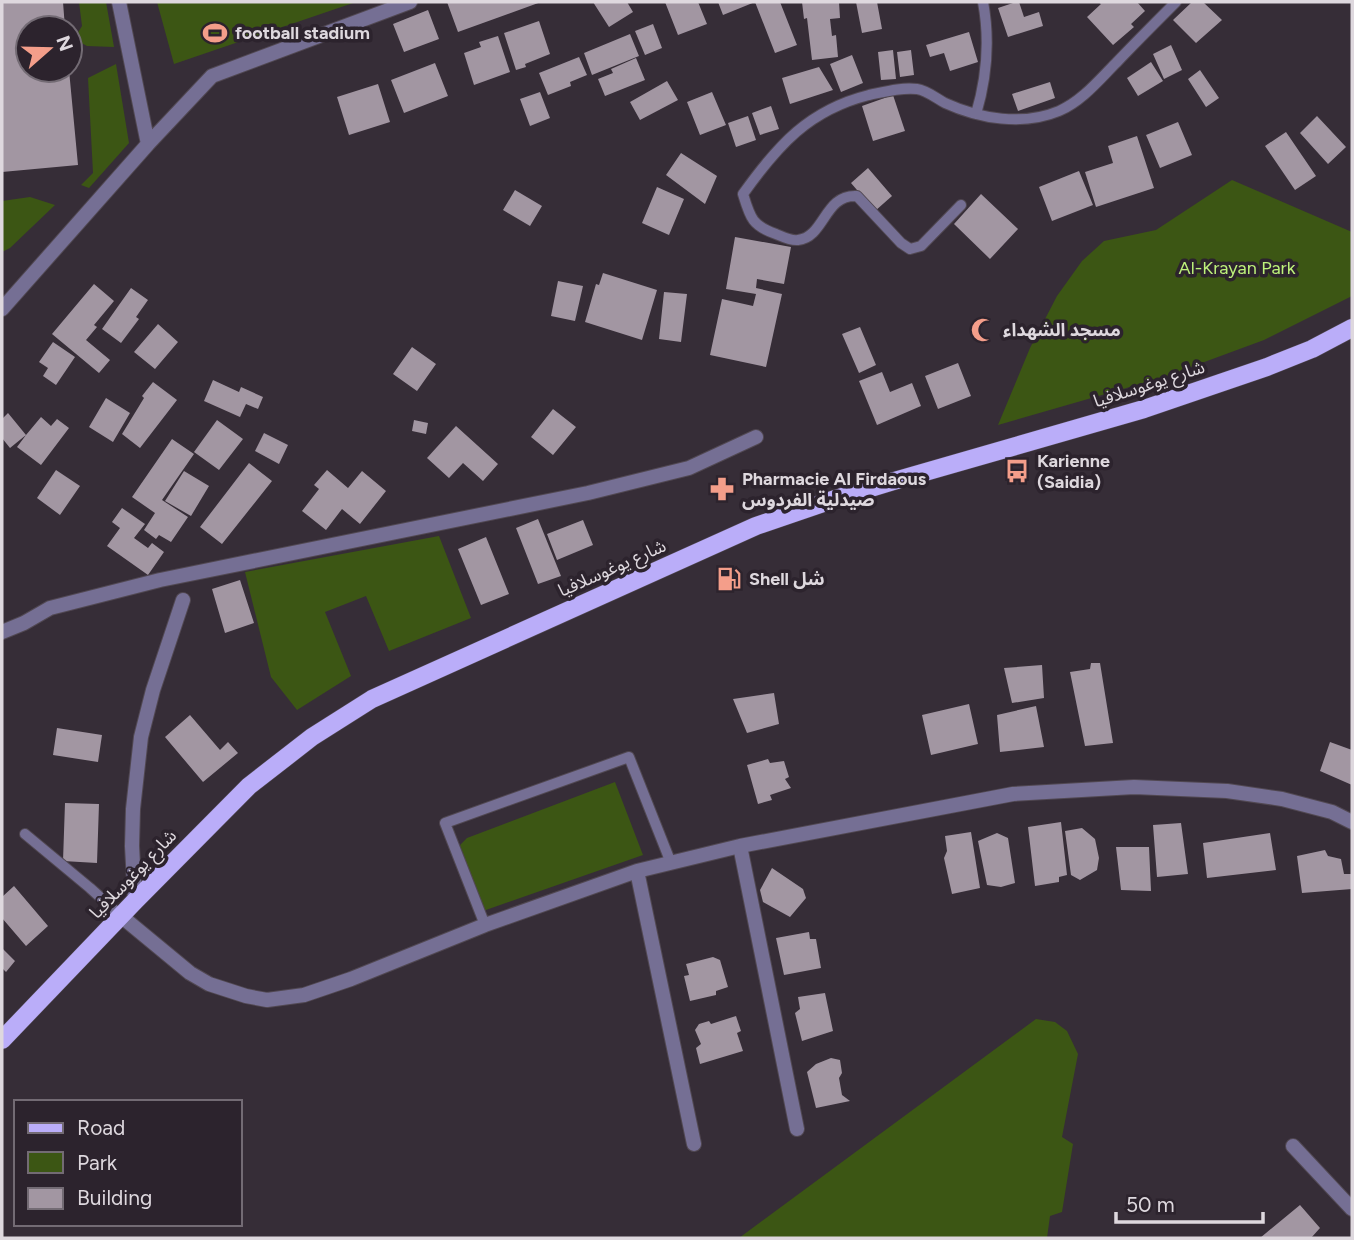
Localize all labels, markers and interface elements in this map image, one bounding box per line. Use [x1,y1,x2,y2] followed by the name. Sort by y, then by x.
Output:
[14,14,84,84] north arrow
[201,19,229,47] sports icon: football stadium
[235,22,370,44] place label: football stadium
[51,33,78,54] text: N
[1179,257,1296,279] park label: Al-Krayan Park
[969,316,997,344] mosque icon: مسجد الشهداء
[1003,319,1121,341] place label: مسجد الشهداء
[1091,356,1208,415] street label: شارع يوغوسلافيا
[1037,450,1110,493] place label: Karienne (Saidia)
[1003,457,1031,485] bus stop icon: Karienne (Saidia)
[742,468,927,511] place label: Pharmacie Al Firdaous صيدلية الفردوس
[708,475,736,503] pharmacy icon: Pharmacie Al Firdaous صيدلية الفردوس
[555,534,671,604] street label: شارع يوغوسلافيا
[715,565,743,593] fuel station icon: Shell شل
[749,568,825,590] place label: Shell شل
[85,825,183,925] street label: شارع يوغوسلافيا
[14,1100,242,1226] legend
[77,1115,125,1140] text: Road
[77,1150,118,1175] text: Park
[1116,1180,1263,1224] scale bar
[77,1185,152,1210] text: Building
[1126,1192,1175,1217] text: 50 m

